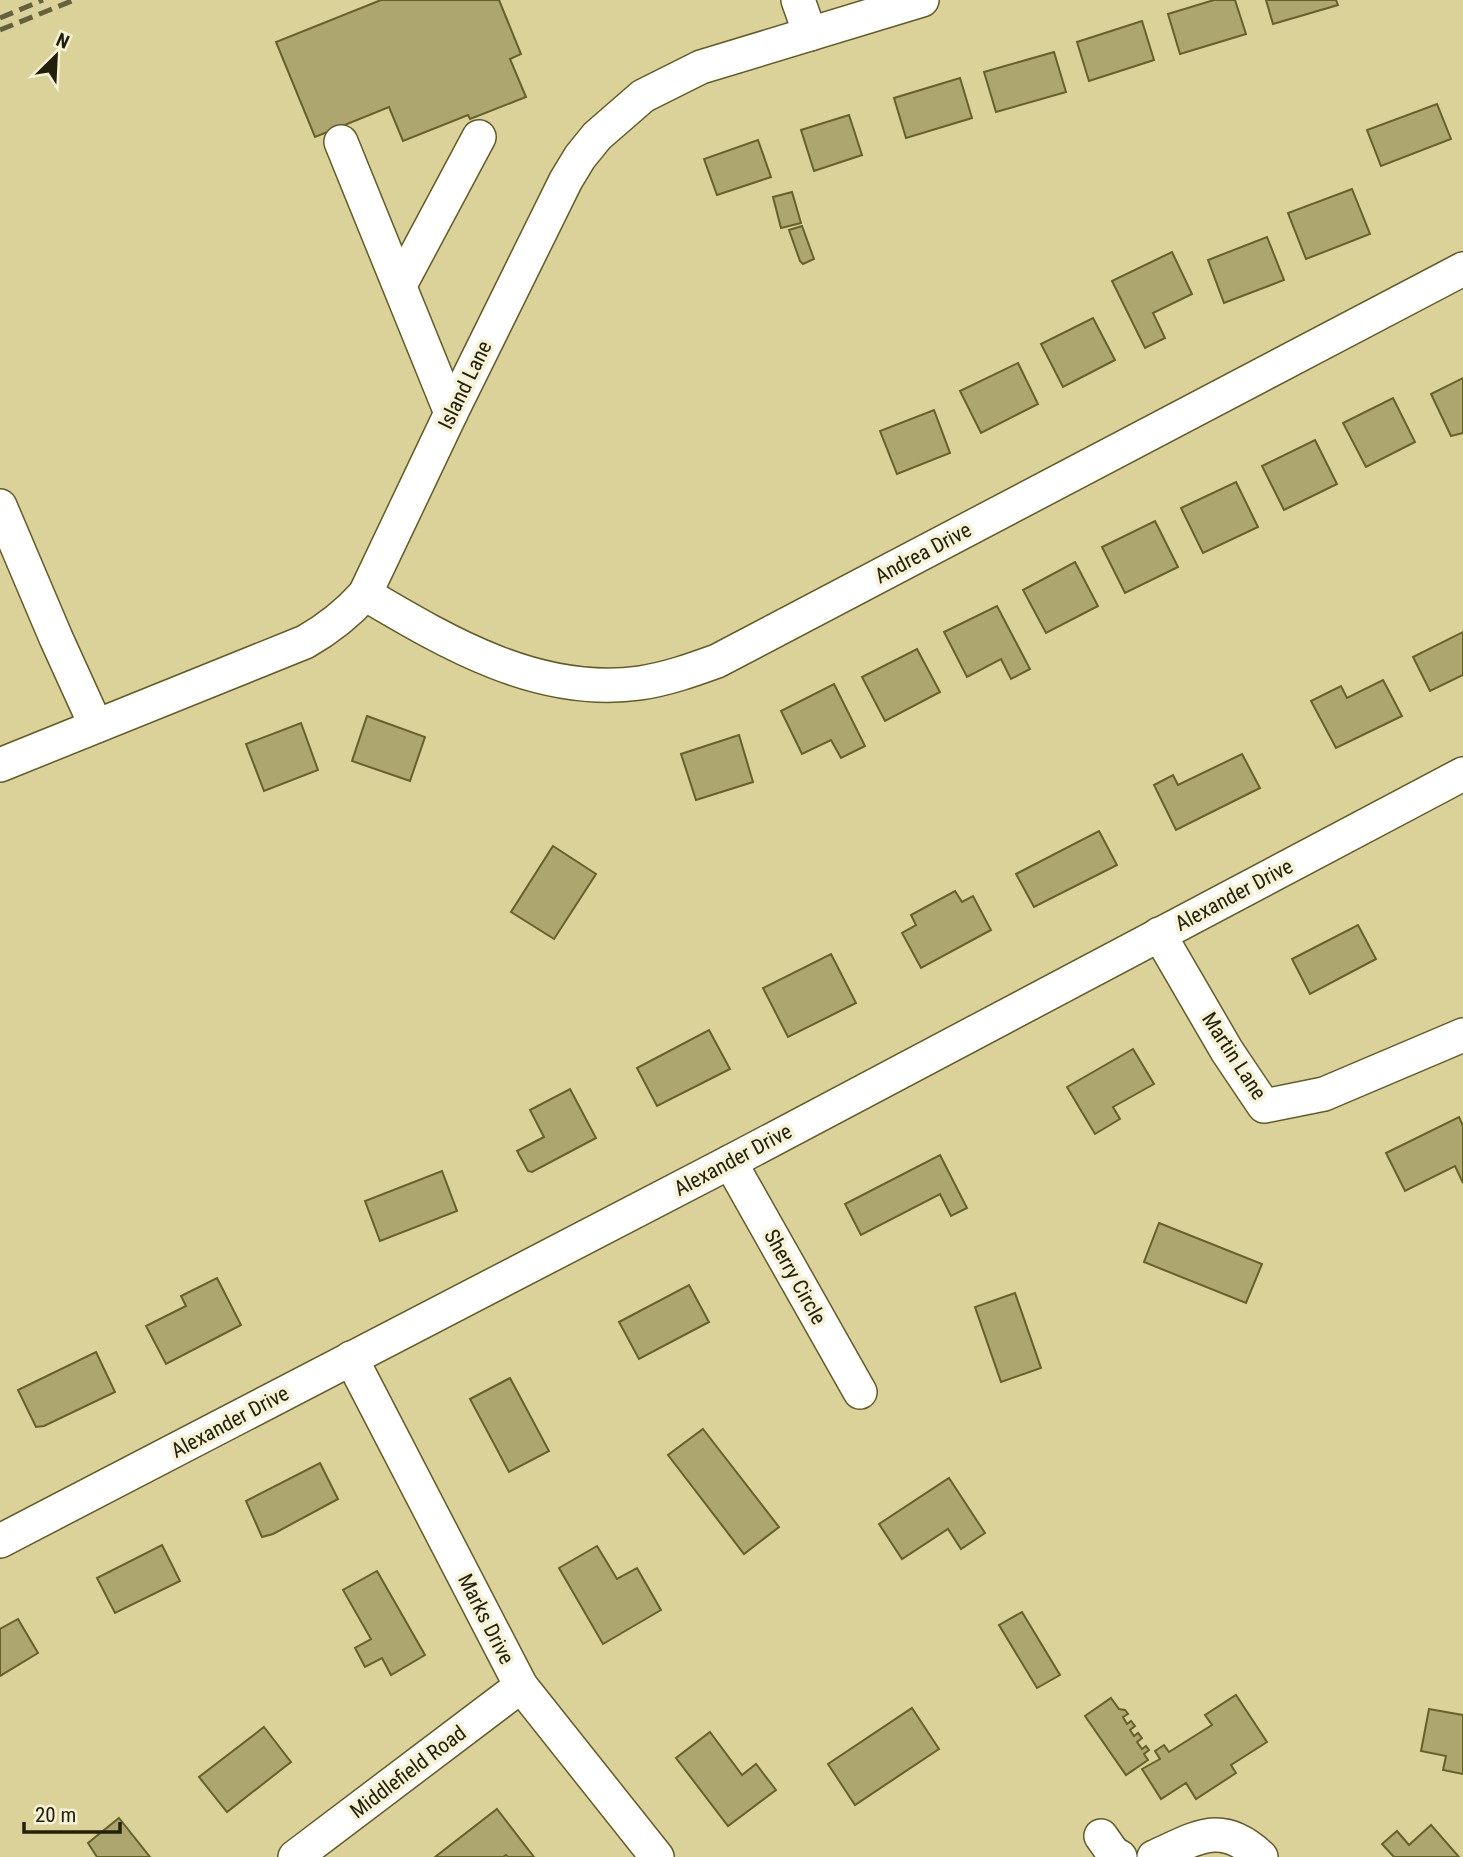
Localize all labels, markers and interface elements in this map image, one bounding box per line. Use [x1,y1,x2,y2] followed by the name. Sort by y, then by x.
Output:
[21,21,91,91] north arrow
[53,28,73,54] text: N
[433,337,497,433] street label: Island Lane
[871,518,975,588] street label: Andrea Drive
[1171,854,1297,936] street label: Alexander Drive
[1197,1008,1271,1104] street label: Martin Lane
[670,1119,796,1201] street label: Alexander Drive
[759,1225,831,1329] street label: Sherry Circle
[167,1381,293,1463] street label: Alexander Drive
[453,1570,519,1668] street label: Marks Drive
[345,1721,471,1823] street label: Middlefield Road
[24,1790,121,1834] scale bar
[35,1803,76,1827] text: 20 m

